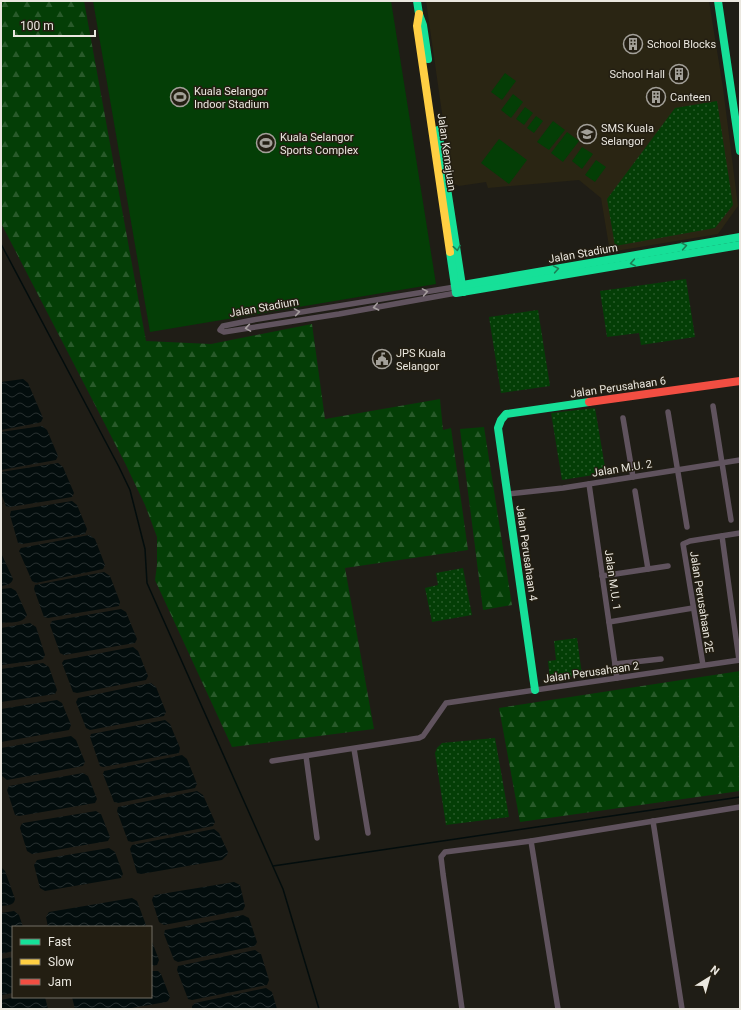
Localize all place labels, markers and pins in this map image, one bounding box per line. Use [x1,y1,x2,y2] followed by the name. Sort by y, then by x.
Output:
[622,33,644,55] building icon: School Blocks
[647,38,716,51] place label: School Blocks
[668,63,690,85] building icon: School Hall
[610,68,665,81] place label: School Hall
[194,85,269,111] place label: Kuala Selangor Indoor Stadium
[169,86,191,108] sports icon: Kuala Selangor Indoor Stadium
[645,86,667,108] building icon: Canteen
[670,91,711,104] place label: Canteen
[601,122,654,148] place label: SMS Kuala Selangor
[576,123,598,145] school or university icon: SMS Kuala Selangor
[280,131,359,157] place label: Kuala Selangor Sports Complex
[255,132,277,154] sports icon: Kuala Selangor Sports Complex
[396,347,446,373] place label: JPS Kuala Selangor
[371,348,393,370] public building icon: JPS Kuala Selangor

